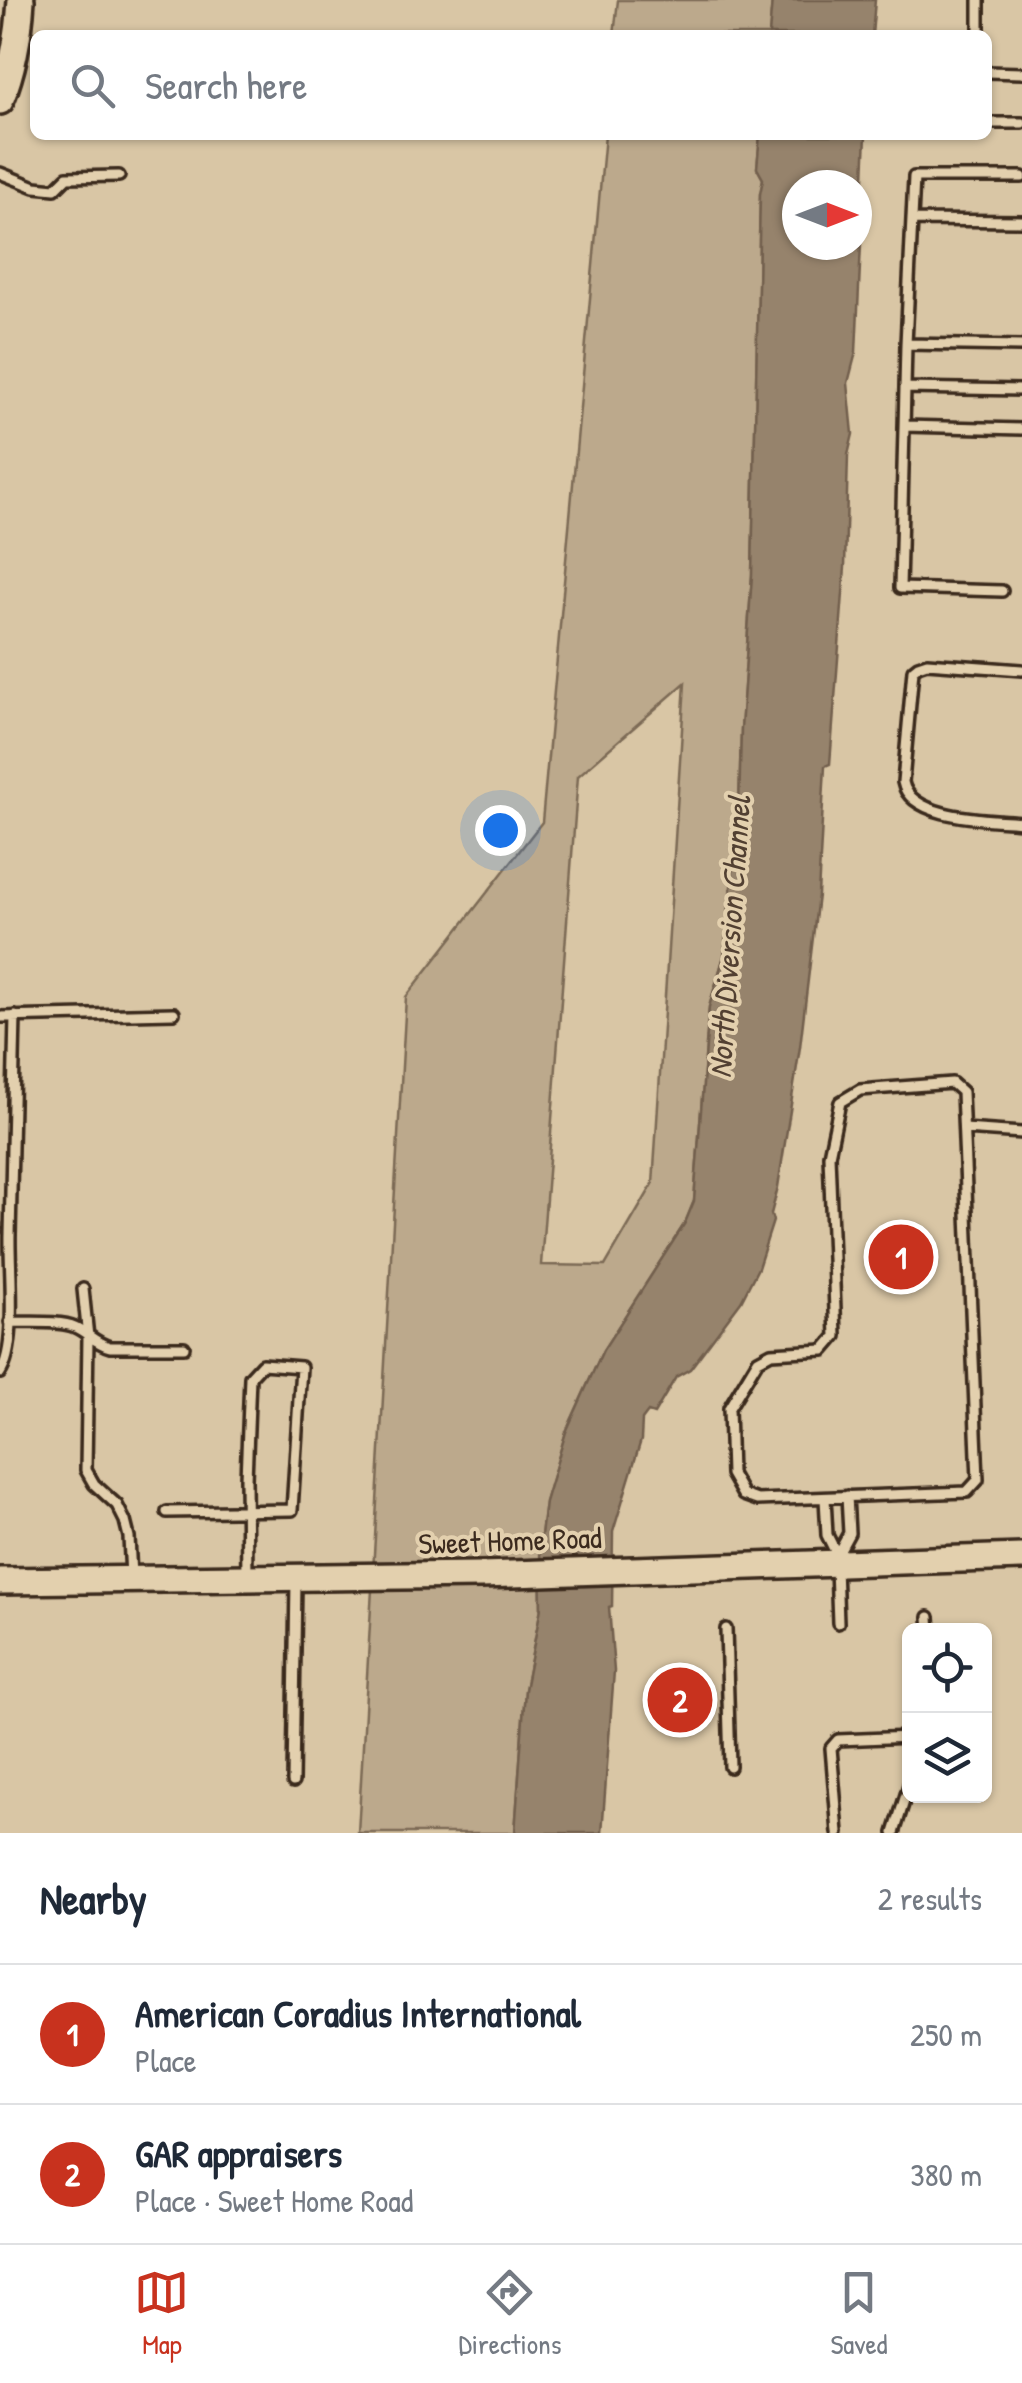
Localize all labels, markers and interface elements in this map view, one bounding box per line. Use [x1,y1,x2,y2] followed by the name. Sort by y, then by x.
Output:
[30,30,992,140] search box
[65,58,120,113] icon: search
[145,59,307,111] text: Search here
[782,170,872,260] north arrow
[698,793,760,1079] water label: North Diversion Channel
[475,805,526,856] your location
[868,1220,934,1294] pin: 1
[418,1517,603,1563] street label: Sweet Home Road
[902,1623,992,1803] map controls
[902,1623,992,1713] button: locate
[648,1662,712,1738] pin: 2
[902,1713,992,1803] button: layers
[40,1870,147,1927] text: Nearby
[878,1877,982,1920] text: 2 results
[135,1987,581,2039] text: American Coradius International
[67,2013,78,2056] text: 1
[910,2013,982,2056] text: 250 m
[135,2039,197,2082] text: Place
[135,2127,342,2179] text: GAR appraisers
[65,2153,80,2196] text: 2
[910,2153,982,2196] text: 380 m
[135,2179,413,2222] text: Place · Sweet Home Road
[134,2265,189,2363] tab: Map
[458,2265,561,2363] tab: Directions
[830,2265,888,2363] tab: Saved

